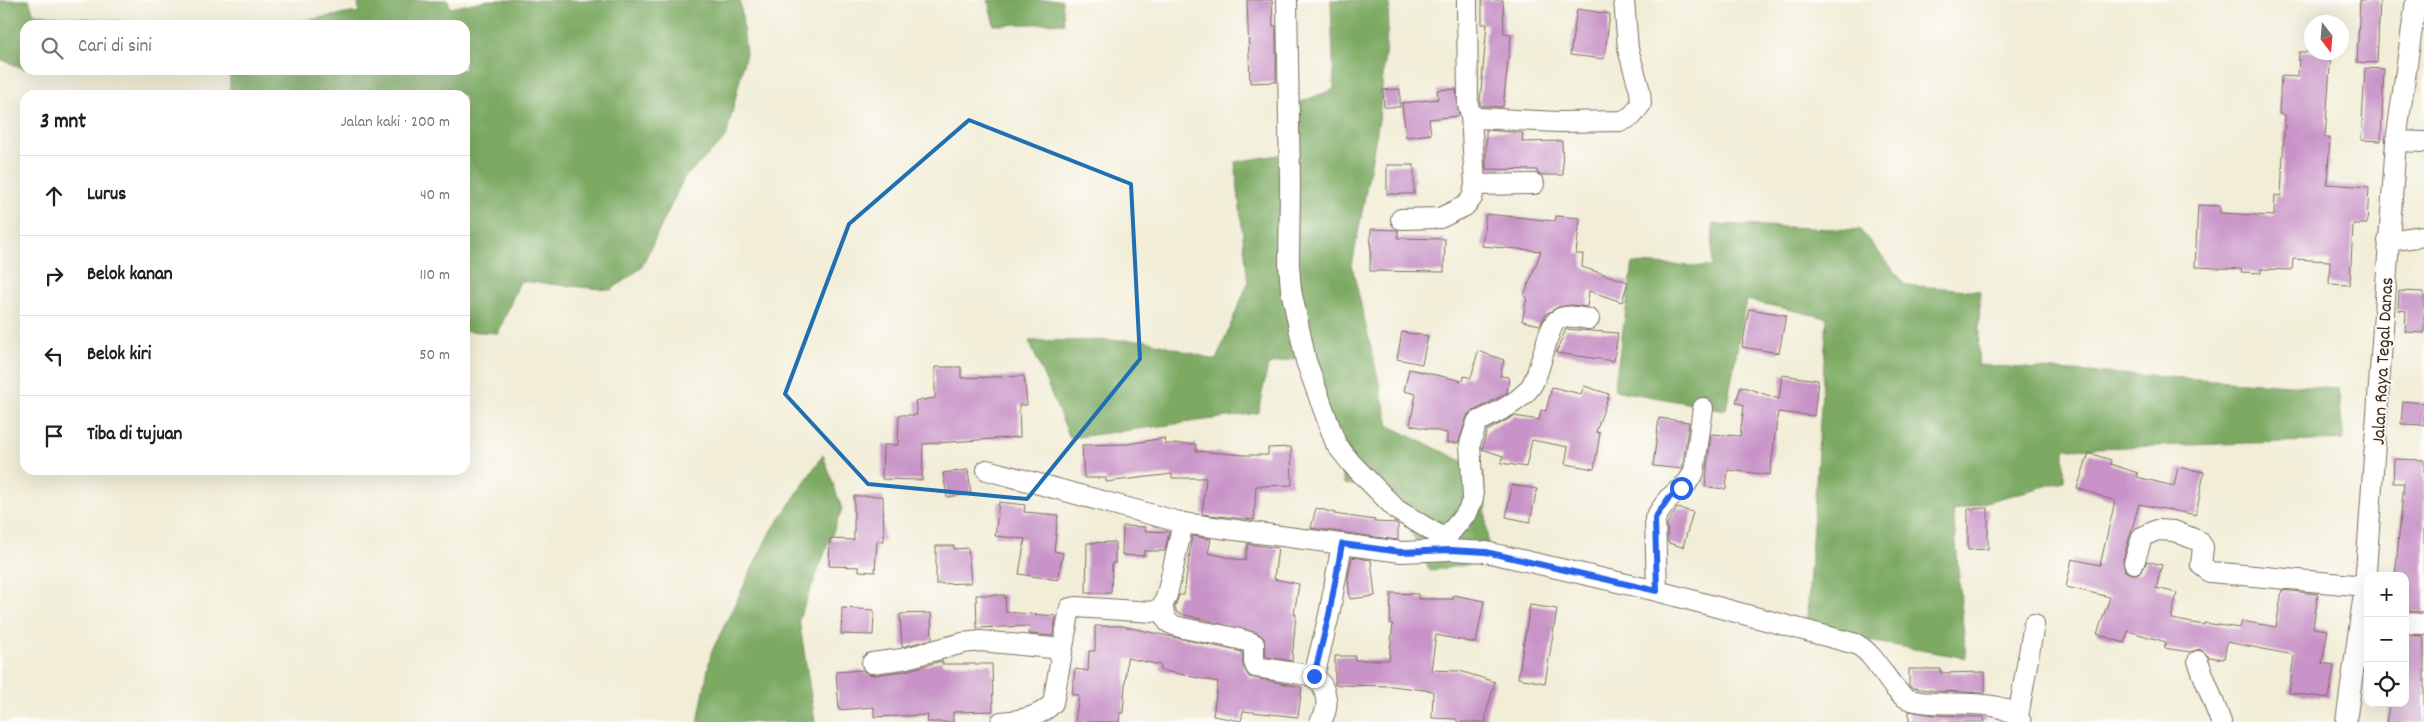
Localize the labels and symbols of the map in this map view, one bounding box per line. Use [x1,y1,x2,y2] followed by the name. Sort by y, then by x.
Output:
[2304,15,2349,60] north arrow
[2367,277,2402,446] street label: Jalan Raya Tegal Danas
[1670,477,1693,500] route start
[1303,665,1326,688] route end

